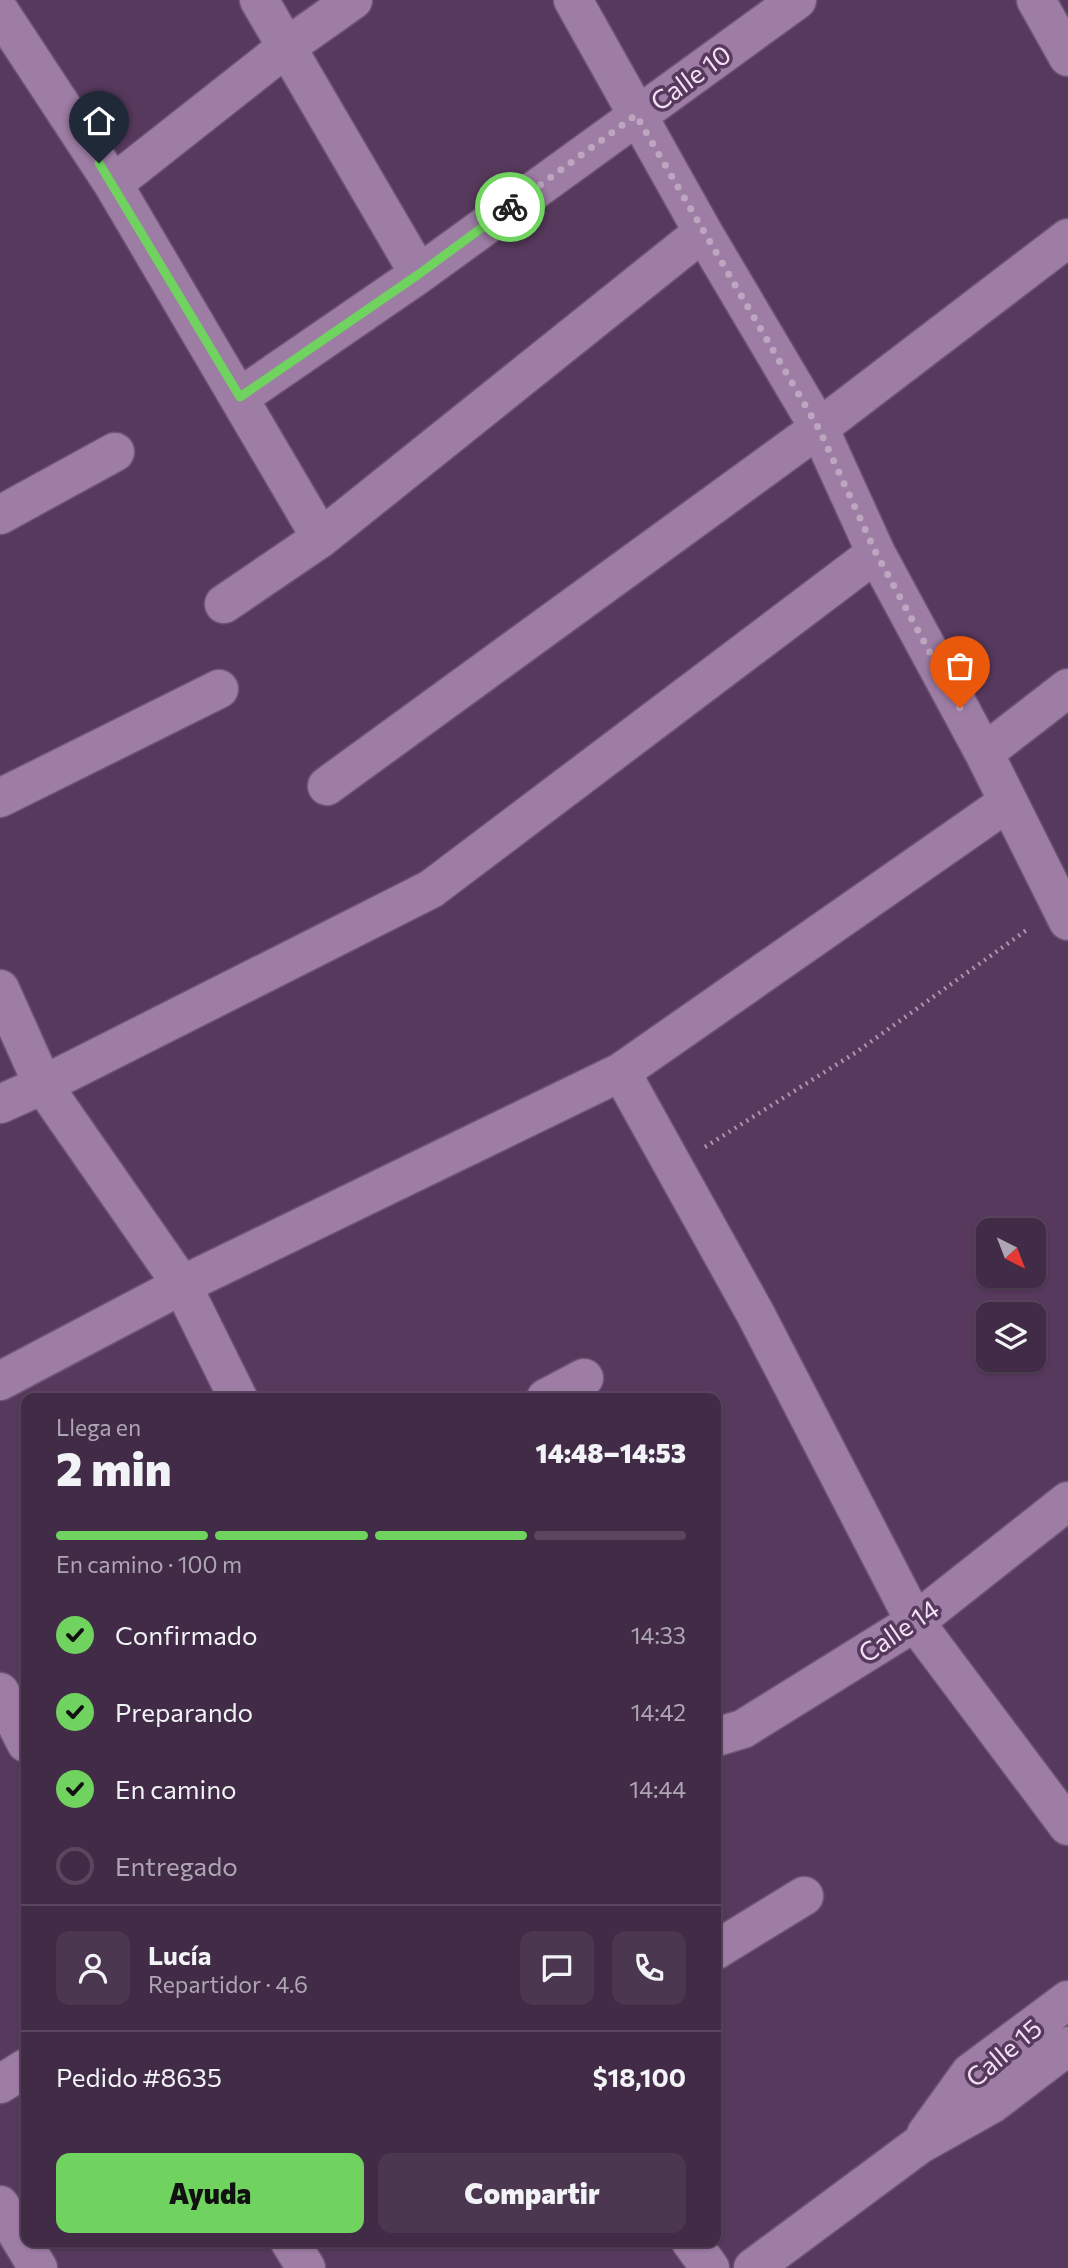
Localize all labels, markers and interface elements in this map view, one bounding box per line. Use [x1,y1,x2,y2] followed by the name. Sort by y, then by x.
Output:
[644,38,736,116] street label: Calle 10
[69,91,129,163] pin
[80,102,118,140] icon: home
[475,172,545,242] courier
[491,188,529,226] icon: bike
[930,636,990,708] pin
[941,647,979,685] icon: bag
[976,1218,1046,1288] north arrow
[976,1218,1046,1372] map controls
[976,1302,1046,1372] button: layers
[56,1413,141,1441] text: Llega en
[536,1437,686,1468] text: 14:48–14:53
[56,1439,172,1495] text: 2 min
[56,1550,242,1578] text: En camino · 100 m
[852,1592,944,1668] street label: Calle 14
[56,1616,94,1654] icon: check
[115,1619,257,1650] text: Confirmado
[631,1621,686,1649] text: 14:33
[56,1693,94,1731] icon: check
[115,1696,253,1727] text: Preparando
[631,1698,686,1726] text: 14:42
[56,1770,94,1808] icon: check
[115,1773,237,1804] text: En camino
[629,1775,686,1803] text: 14:44
[115,1850,238,1881] text: Entregado
[56,1931,130,2005] button: person
[520,1931,594,2005] button: chat
[612,1931,686,2005] button: phone
[148,1939,211,1970] text: Lucía
[148,1970,308,1998] text: Repartidor · 4.6
[959,2011,1047,2093] street label: Calle 15
[56,2061,222,2092] text: Pedido #8635
[593,2061,686,2092] text: $18,100
[56,2153,364,2233] button: Ayuda
[378,2153,686,2233] button: Compartir

